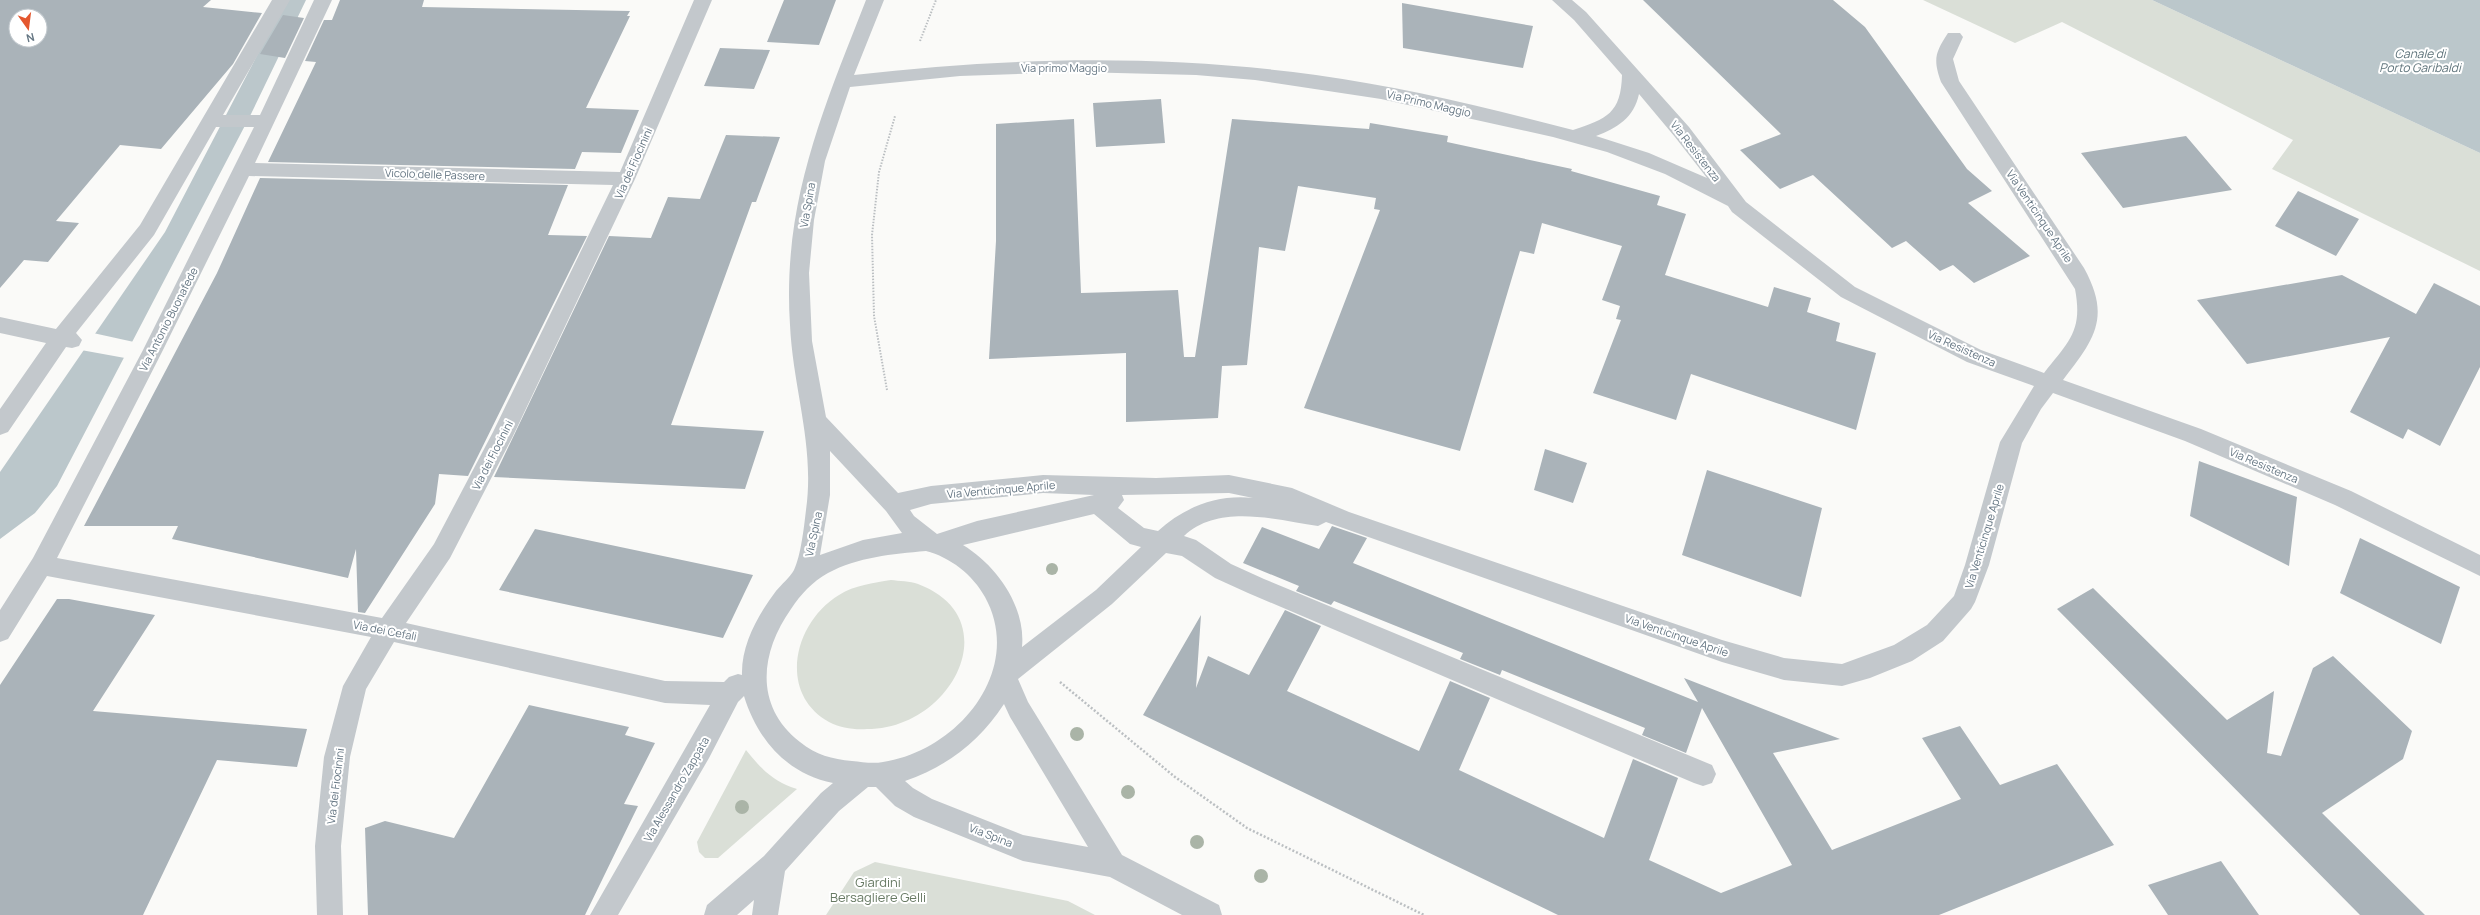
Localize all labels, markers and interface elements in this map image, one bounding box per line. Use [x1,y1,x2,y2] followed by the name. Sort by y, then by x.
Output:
[8,8,48,48] north arrow
[25,30,36,46] text: N
[2379,45,2463,76] water label: Canale di Porto Garibaldi
[1021,60,1107,75] street label: Via primo Maggio
[1385,86,1473,120] street label: Via Primo Maggio
[1668,117,1724,185] street label: Via Resistenza
[611,125,655,201] street label: Via dei Fiocinini
[385,165,486,183] street label: Vicolo delle Passere
[2003,167,2077,266] street label: Via Venticinque Aprile
[796,181,818,229] street label: Via Spina
[135,264,201,374] street label: Via Antonio Buonafede
[1925,326,1999,370] street label: Via Resistenza
[468,418,516,492] street label: Via dei Fiocinini
[2227,444,2301,486] street label: Via Resistenza
[946,477,1056,501] street label: Via Venticinque Aprile
[1961,481,2007,590] street label: Via Venticinque Aprile
[801,510,825,558] street label: Via Spina
[1623,610,1731,660] street label: Via Venticinque Aprile
[352,617,418,643] street label: Via dei Cefali
[640,734,712,844] street label: Via Alessandro Zappata
[323,747,347,825] street label: Via dei Fiocinini
[967,820,1015,850] street label: Via Spina
[830,873,926,906] park label: Giardini Bersagliere Gelli

